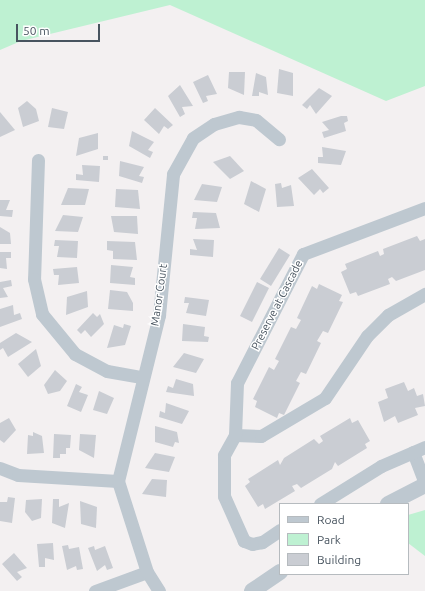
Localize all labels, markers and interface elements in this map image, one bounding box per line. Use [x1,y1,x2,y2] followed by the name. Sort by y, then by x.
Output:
[18,16,102,42] scale bar
[23,24,50,37] text: 50 m
[249,258,305,352] street label: Preserve at Cascade
[148,263,170,327] street label: Manor Court
[279,503,409,575] legend
[317,513,345,526] text: Road
[317,533,341,546] text: Park
[317,553,361,566] text: Building

